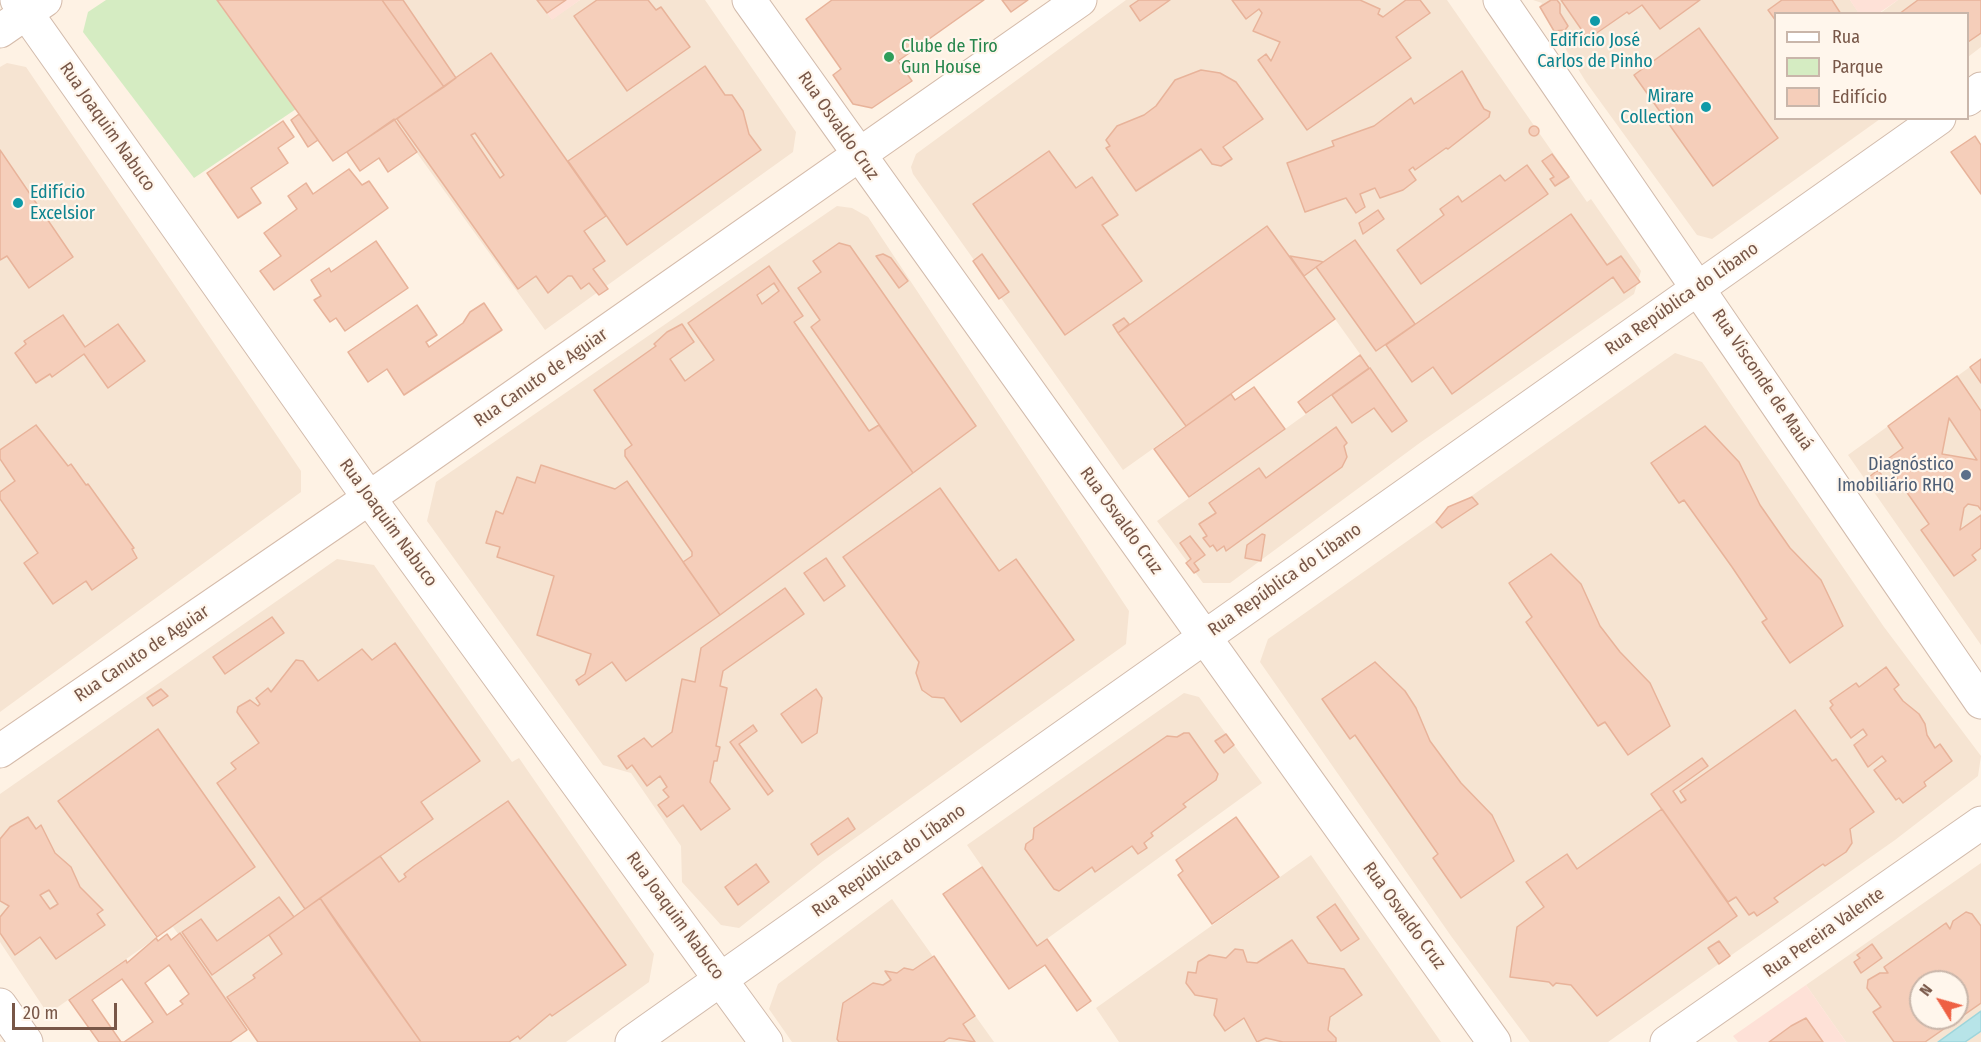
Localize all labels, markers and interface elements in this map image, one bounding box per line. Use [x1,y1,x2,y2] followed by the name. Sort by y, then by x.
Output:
[1774,12,1969,120] legend
[1588,14,1602,28] marker: Edifício José Carlos de Pinho
[1832,26,1860,48] text: Rua
[1537,30,1653,72] place label: Edifício José Carlos de Pinho
[901,36,998,78] place label: Clube de Tiro Gun House
[882,50,896,64] marker: Clube de Tiro Gun House
[1832,56,1883,78] text: Parque
[54,58,160,196] street label: Rua Joaquim Nabuco
[793,68,883,184] street label: Rua Osvaldo Cruz
[1620,86,1694,128] place label: Mirare Collection
[1832,86,1887,108] text: Edifício
[1699,100,1713,114] marker: Mirare Collection
[30,182,95,224] place label: Edifício Excelsior
[11,196,25,210] marker: Edifício Excelsior
[1601,238,1763,360] street label: Rua República do Líbano
[1707,305,1817,455] street label: Rua Visconde de Mauá
[470,324,612,432] street label: Rua Canuto de Aguiar
[1837,454,1954,496] place label: Diagnóstico Imobiliário RHQ
[334,455,442,591] street label: Rua Joaquim Nabuco
[1075,463,1167,579] street label: Rua Osvaldo Cruz
[1959,468,1973,482] marker: Diagnóstico Imobiliário RHQ
[1204,519,1366,641] street label: Rua República do Líbano
[71,601,213,707] street label: Rua Canuto de Aguiar
[808,800,970,922] street label: Rua República do Líbano
[621,848,729,984] street label: Rua Joaquim Nabuco
[1358,858,1450,974] street label: Rua Osvaldo Cruz
[1759,883,1889,983] street label: Rua Pereira Valente
[1909,970,1969,1030] north arrow
[1915,981,1936,1000] text: N
[15,991,120,1029] scale bar
[23,1002,58,1024] text: 20 m

